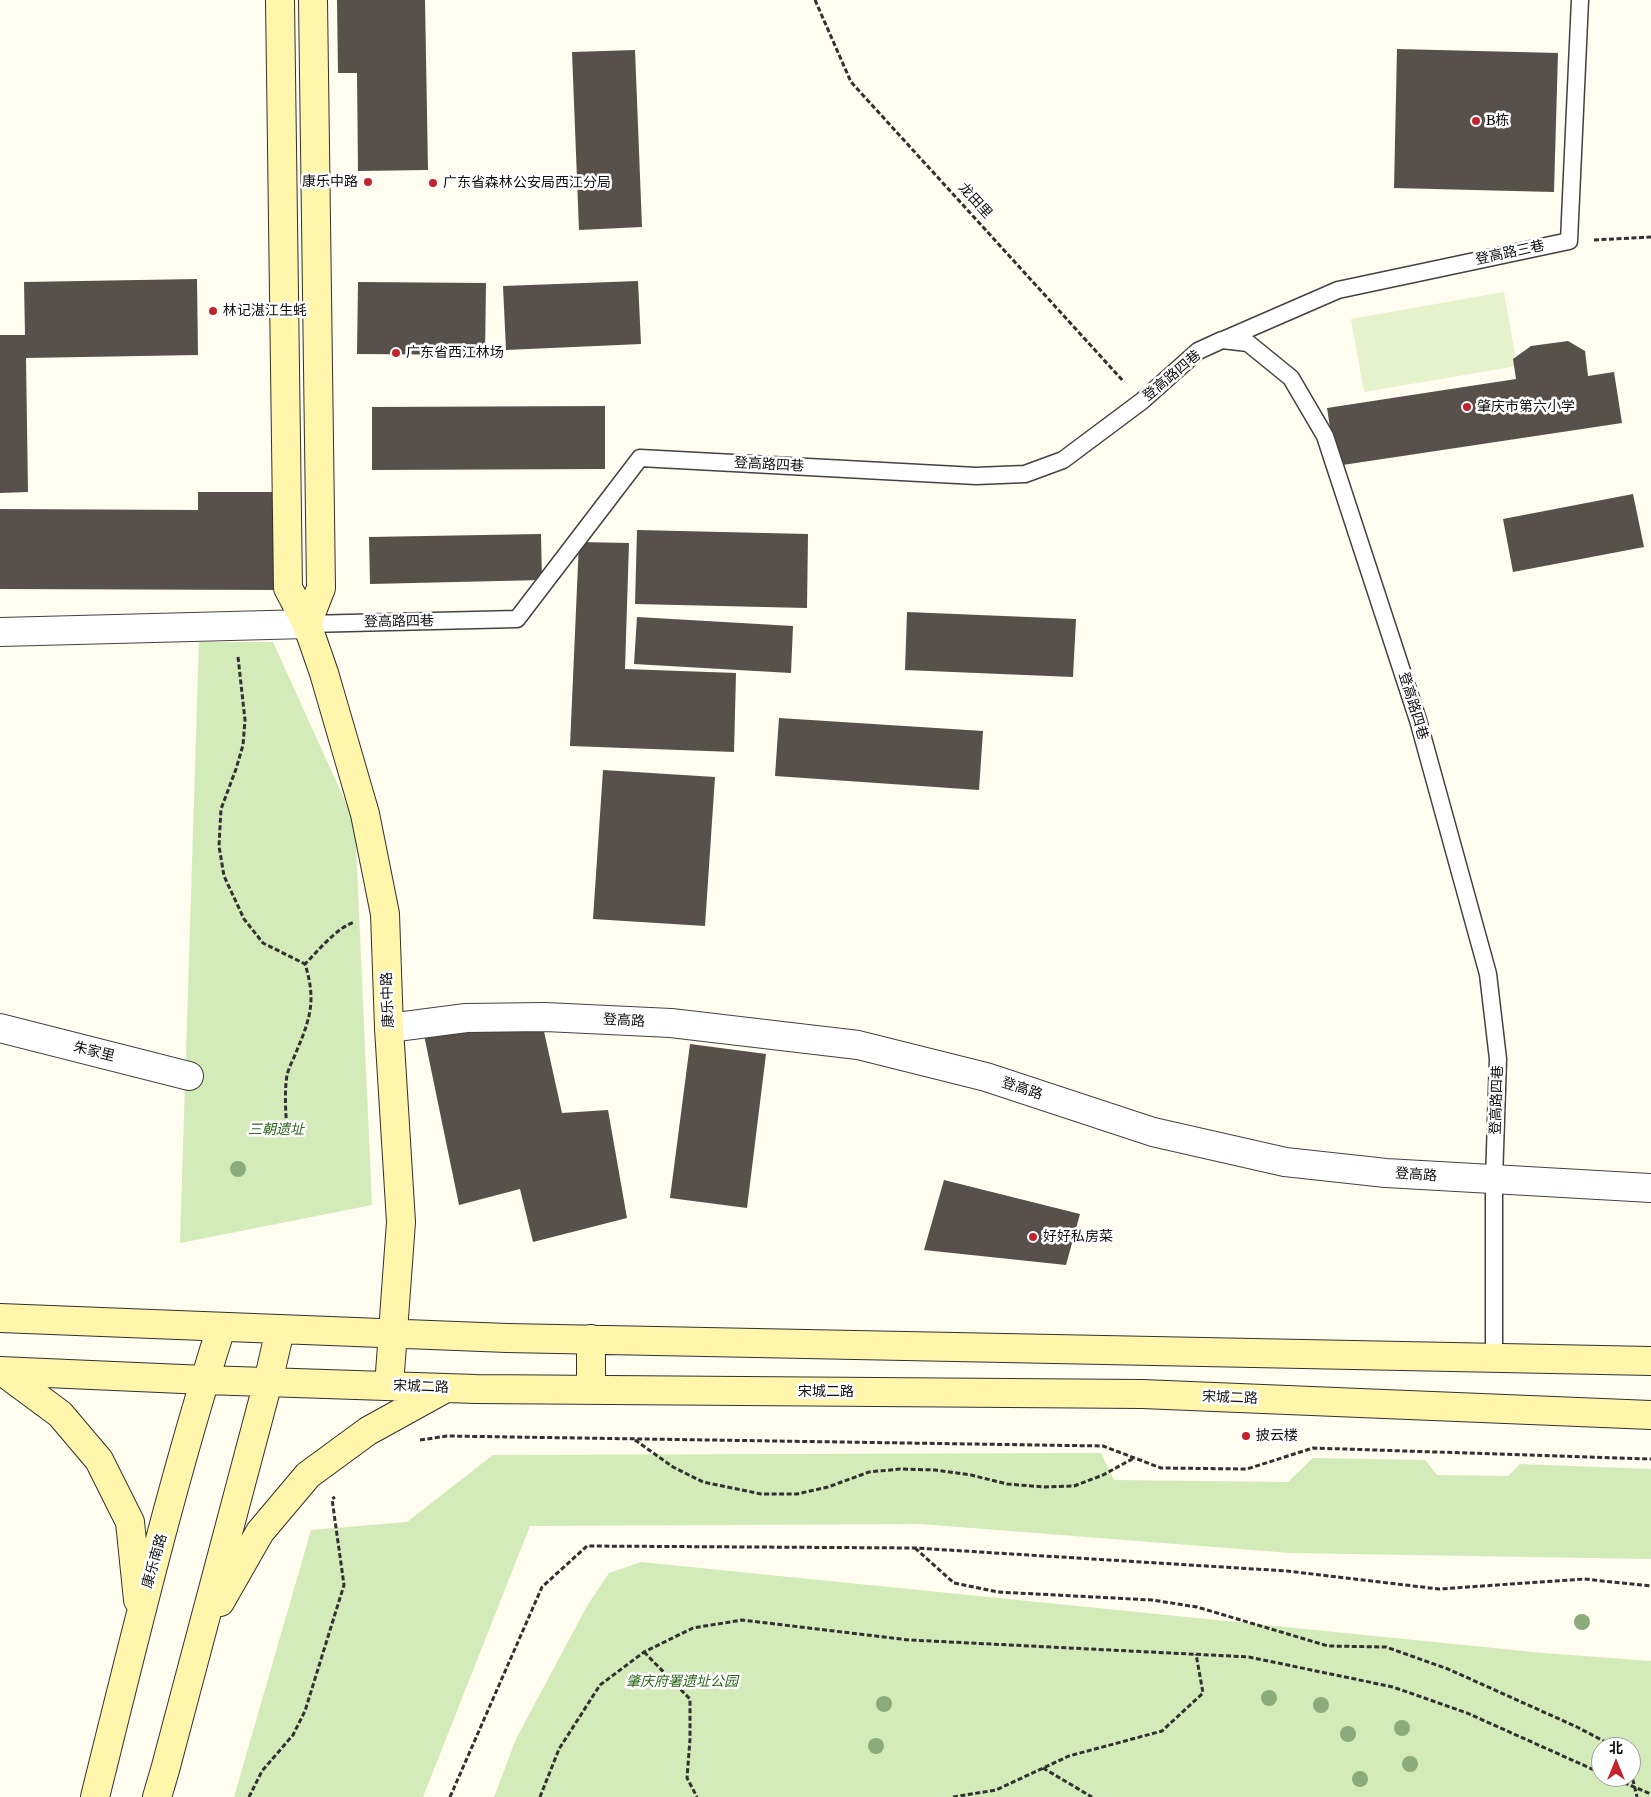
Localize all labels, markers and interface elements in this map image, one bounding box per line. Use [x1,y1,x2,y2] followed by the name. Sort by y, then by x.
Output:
[1486,113,1509,129] place label: B栋
[1470,115,1482,127] marker: B栋
[302,174,358,190] place label: 康乐中路
[443,175,611,191] place label: 广东省森林公安局西江分局
[362,176,374,188] marker: 康乐中路
[427,177,439,189] marker: 广东省森林公安局西江分局
[955,180,995,222] street label: 龙田里
[1474,238,1546,268] street label: 登高路三巷
[223,303,307,319] place label: 林记湛江生蚝
[207,305,219,317] marker: 林记湛江生蚝
[406,345,504,361] place label: 广东省西江林场
[390,347,402,359] marker: 广东省西江林场
[1140,347,1204,405] street label: 登高路四巷
[1477,399,1575,415] place label: 肇庆市第六小学
[1461,401,1473,413] marker: 肇庆市第六小学
[734,455,804,475] street label: 登高路四巷
[364,613,434,631] street label: 登高路四巷
[1395,670,1431,742] street label: 登高路四巷
[379,972,397,1028] street label: 康乐中路
[603,1012,645,1030] street label: 登高路
[72,1039,116,1065] street label: 朱家里
[1487,1065,1507,1135] street label: 登高路四巷
[999,1075,1045,1103] street label: 登高路
[248,1122,304,1138] park label: 三朝遗址
[1394,1165,1438,1185] street label: 登高路
[1043,1229,1113,1245] place label: 好好私房菜
[1027,1231,1039,1243] marker: 好好私房菜
[393,1378,449,1396] street label: 宋城二路
[798,1384,854,1400] street label: 宋城二路
[1202,1389,1258,1407] street label: 宋城二路
[1256,1428,1298,1444] place label: 披云楼
[1240,1430,1252,1442] marker: 披云楼
[139,1532,171,1590] street label: 康乐南路
[626,1674,738,1690] park label: 肇庆府署遗址公园
[1591,1737,1641,1787] north arrow
[1609,1739,1623,1757] text: 北

